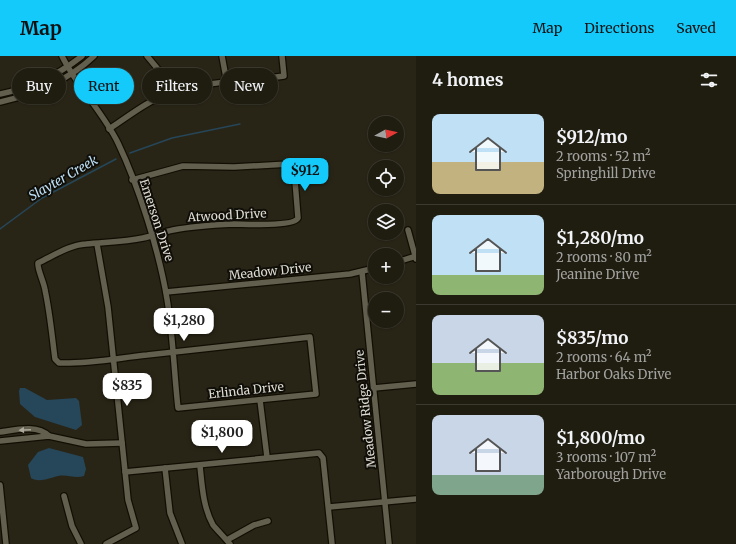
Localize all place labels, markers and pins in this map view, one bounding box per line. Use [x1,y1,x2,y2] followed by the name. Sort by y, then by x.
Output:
[281,158,329,192] pin: $912
[151,308,217,342] pin: $1,280
[103,373,151,407] pin: $835
[189,420,255,454] pin: $1,800

